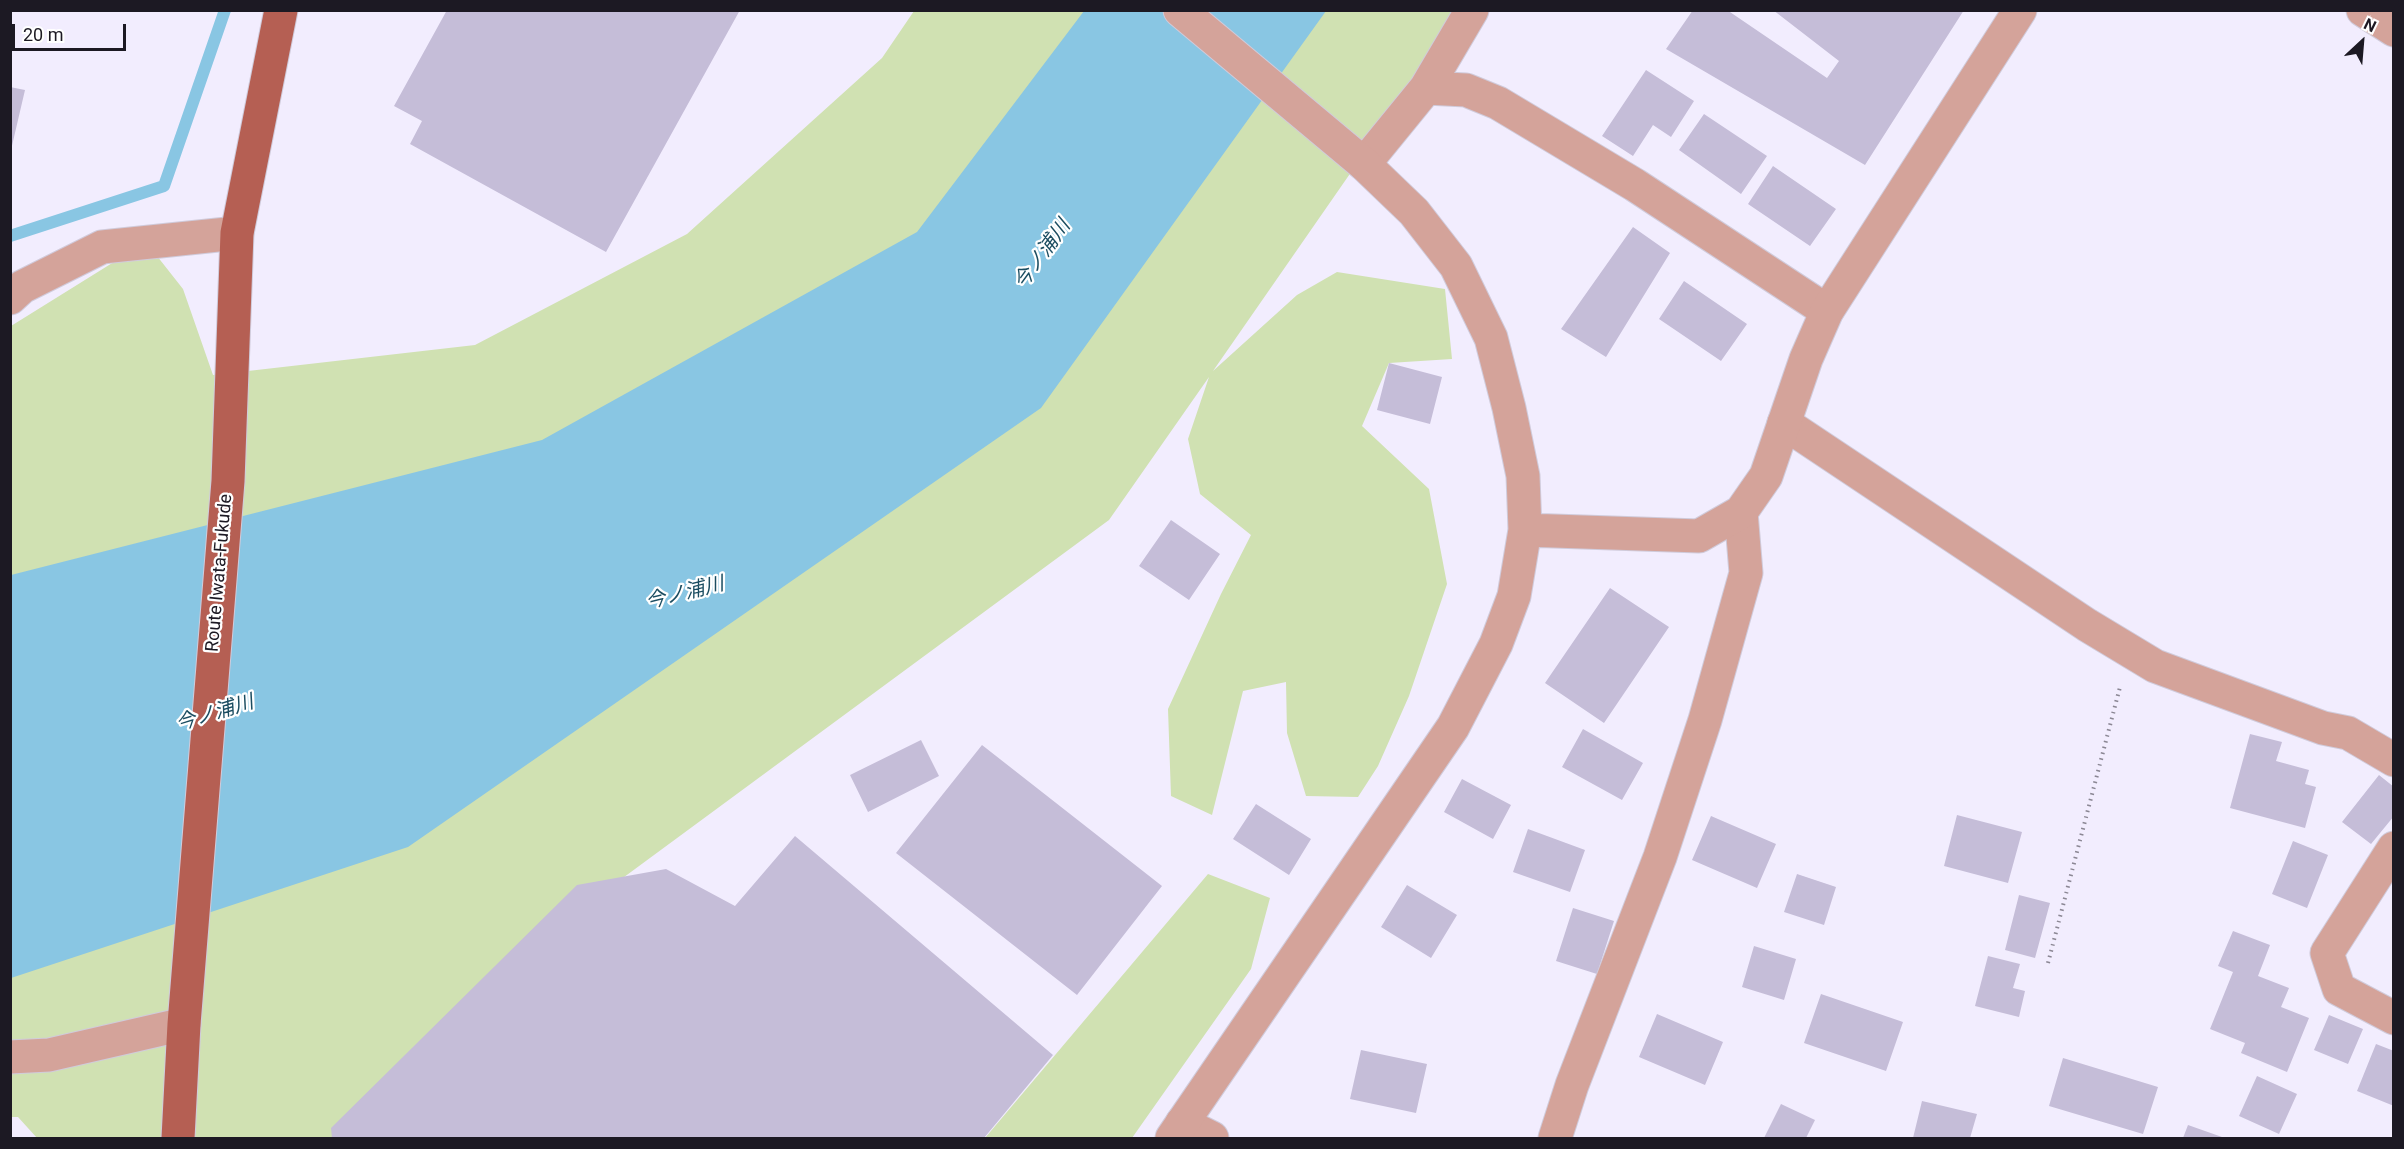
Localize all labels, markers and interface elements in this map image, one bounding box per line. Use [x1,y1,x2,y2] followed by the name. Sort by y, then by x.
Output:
[15,12,129,50] scale bar
[2332,12,2392,72] north arrow
[2361,14,2379,36] text: N
[23,24,63,45] text: 20 m
[1010,216,1076,294] water label: 今ノ浦川
[202,493,238,653] street label: Route Iwata-Fukude
[643,573,727,615] water label: 今ノ浦川
[173,691,257,737] water label: 今ノ浦川

